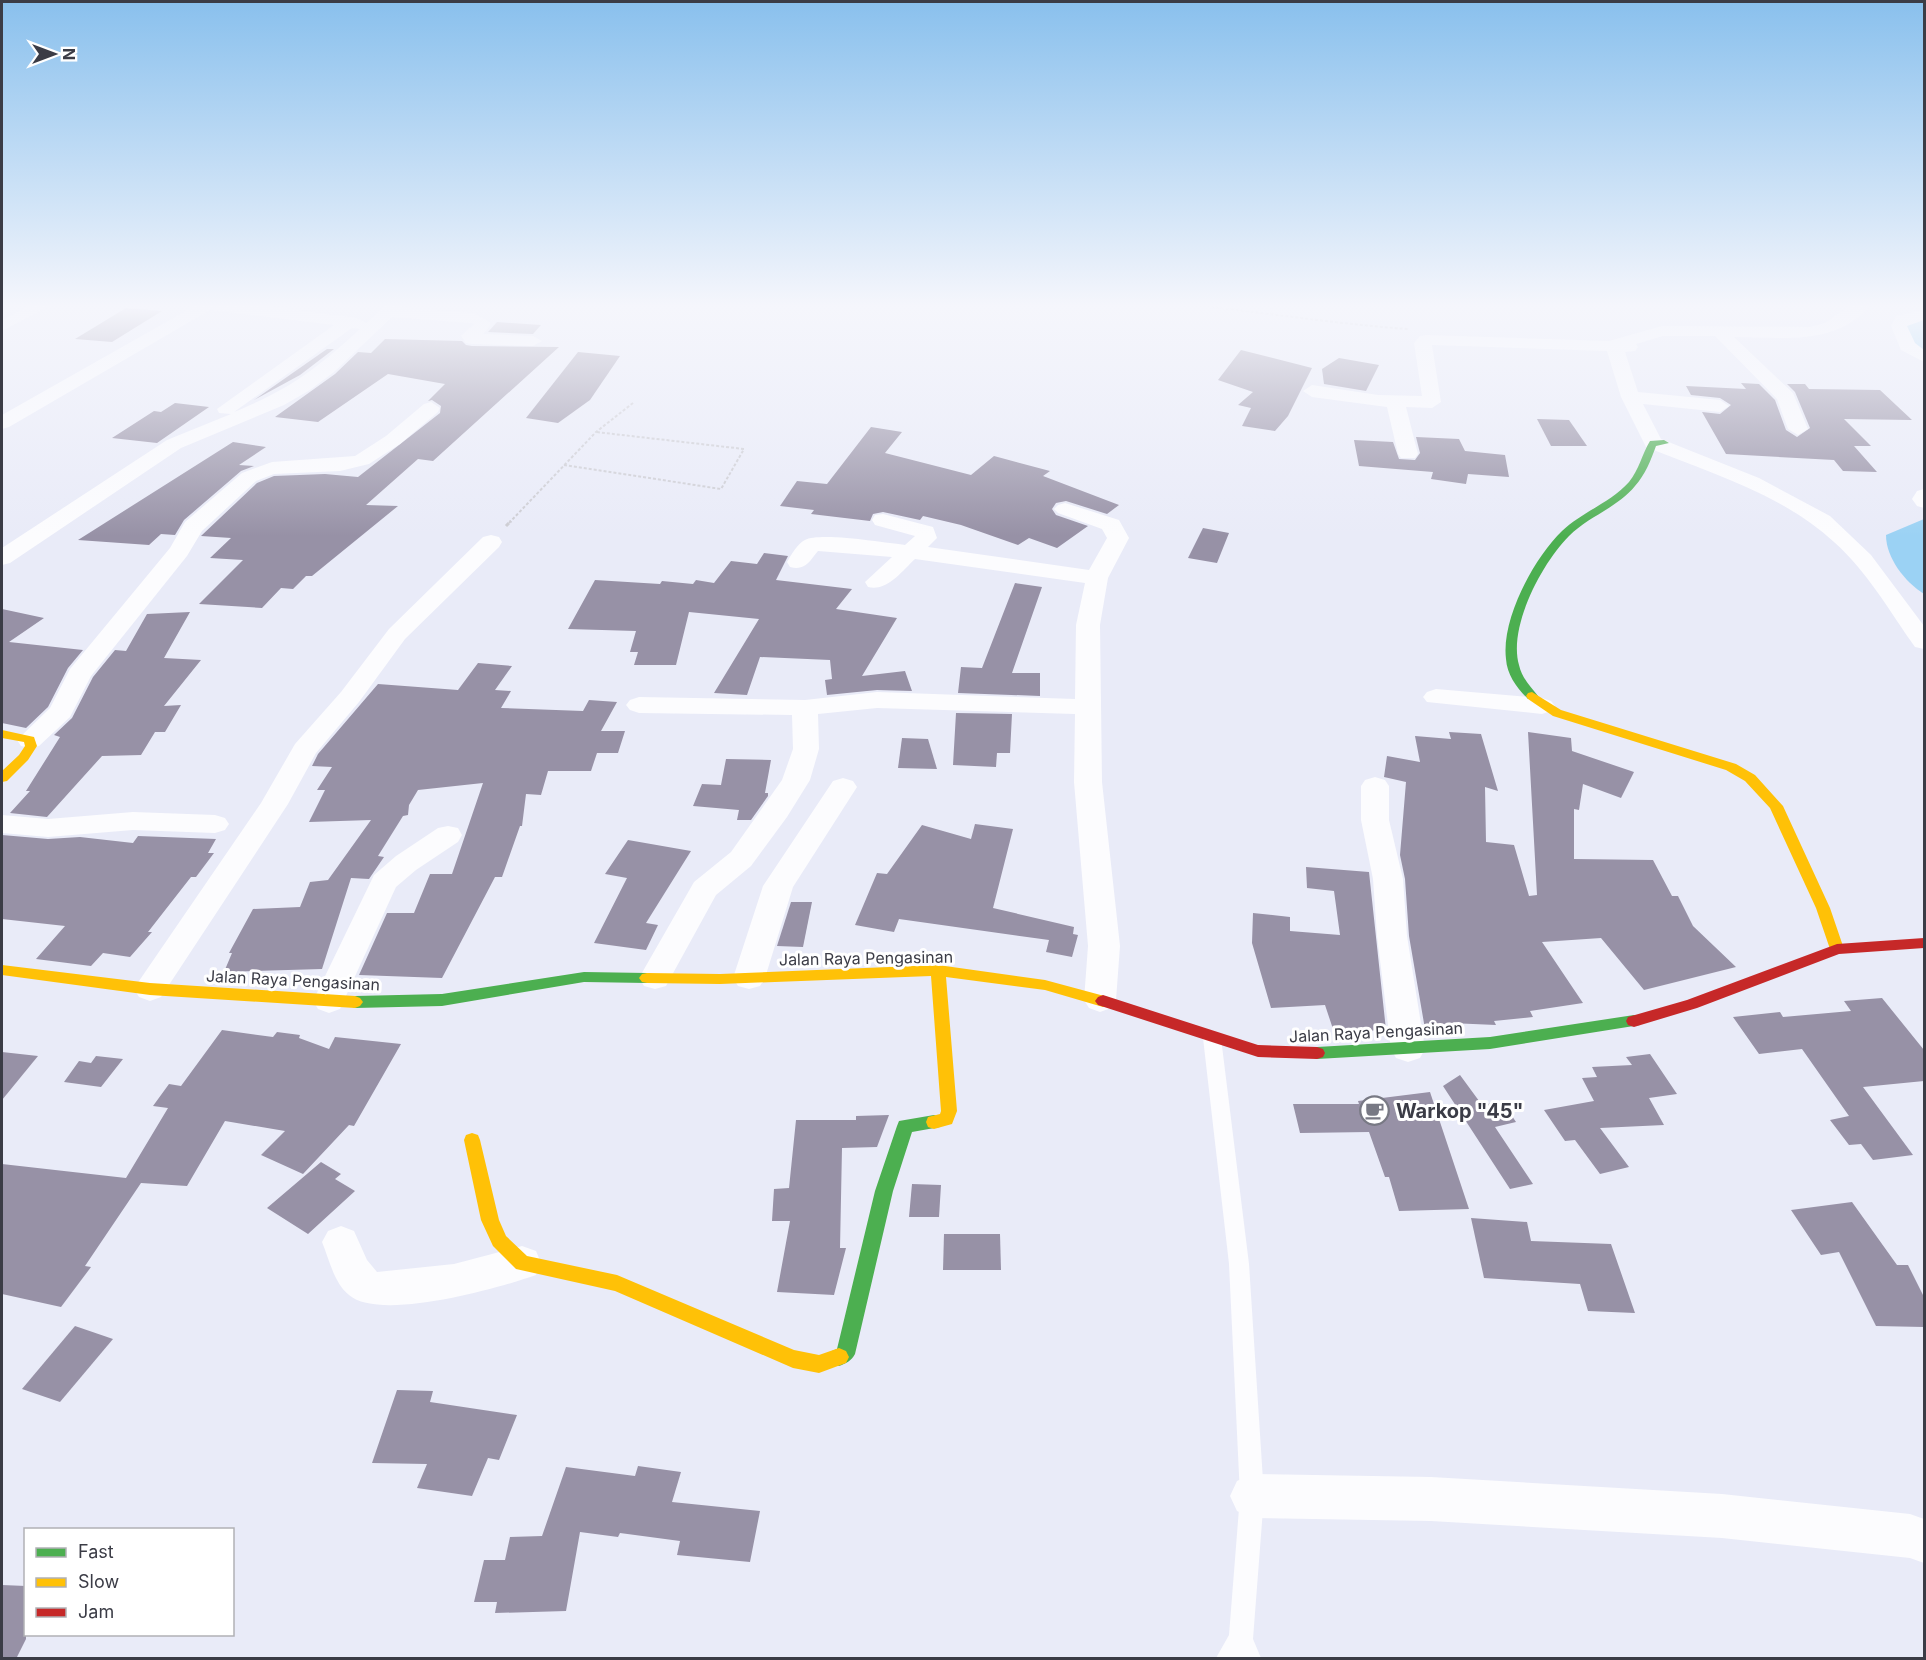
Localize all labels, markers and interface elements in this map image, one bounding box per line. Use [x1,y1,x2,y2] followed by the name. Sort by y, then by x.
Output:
[24,24,84,84] north arrow
[59,48,79,60] text: N
[779,946,953,970] street label: Jalan Raya Pengasinan
[205,965,381,995] street label: Jalan Raya Pengasinan
[1288,1017,1464,1047] street label: Jalan Raya Pengasinan
[1359,1095,1391,1127] cafe icon: Warkop "45"
[1396,1099,1524,1123] place label: Warkop "45"
[24,1528,234,1636] legend
[78,1541,114,1562] text: Fast
[78,1571,119,1592] text: Slow
[78,1601,114,1622] text: Jam

